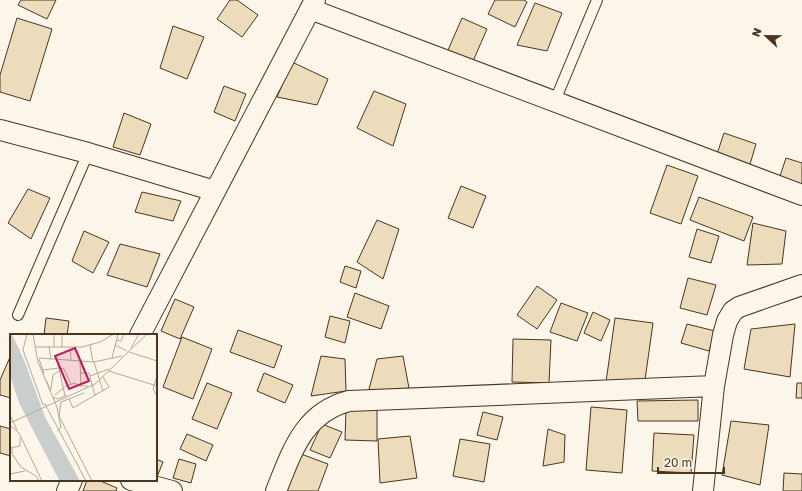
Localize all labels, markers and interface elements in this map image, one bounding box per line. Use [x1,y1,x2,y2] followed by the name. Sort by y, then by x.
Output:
[746,16,786,56] north arrow
[749,26,764,38] text: N
[10,334,157,481] inset map
[658,449,724,475] scale bar
[664,455,692,470] text: 20 m

